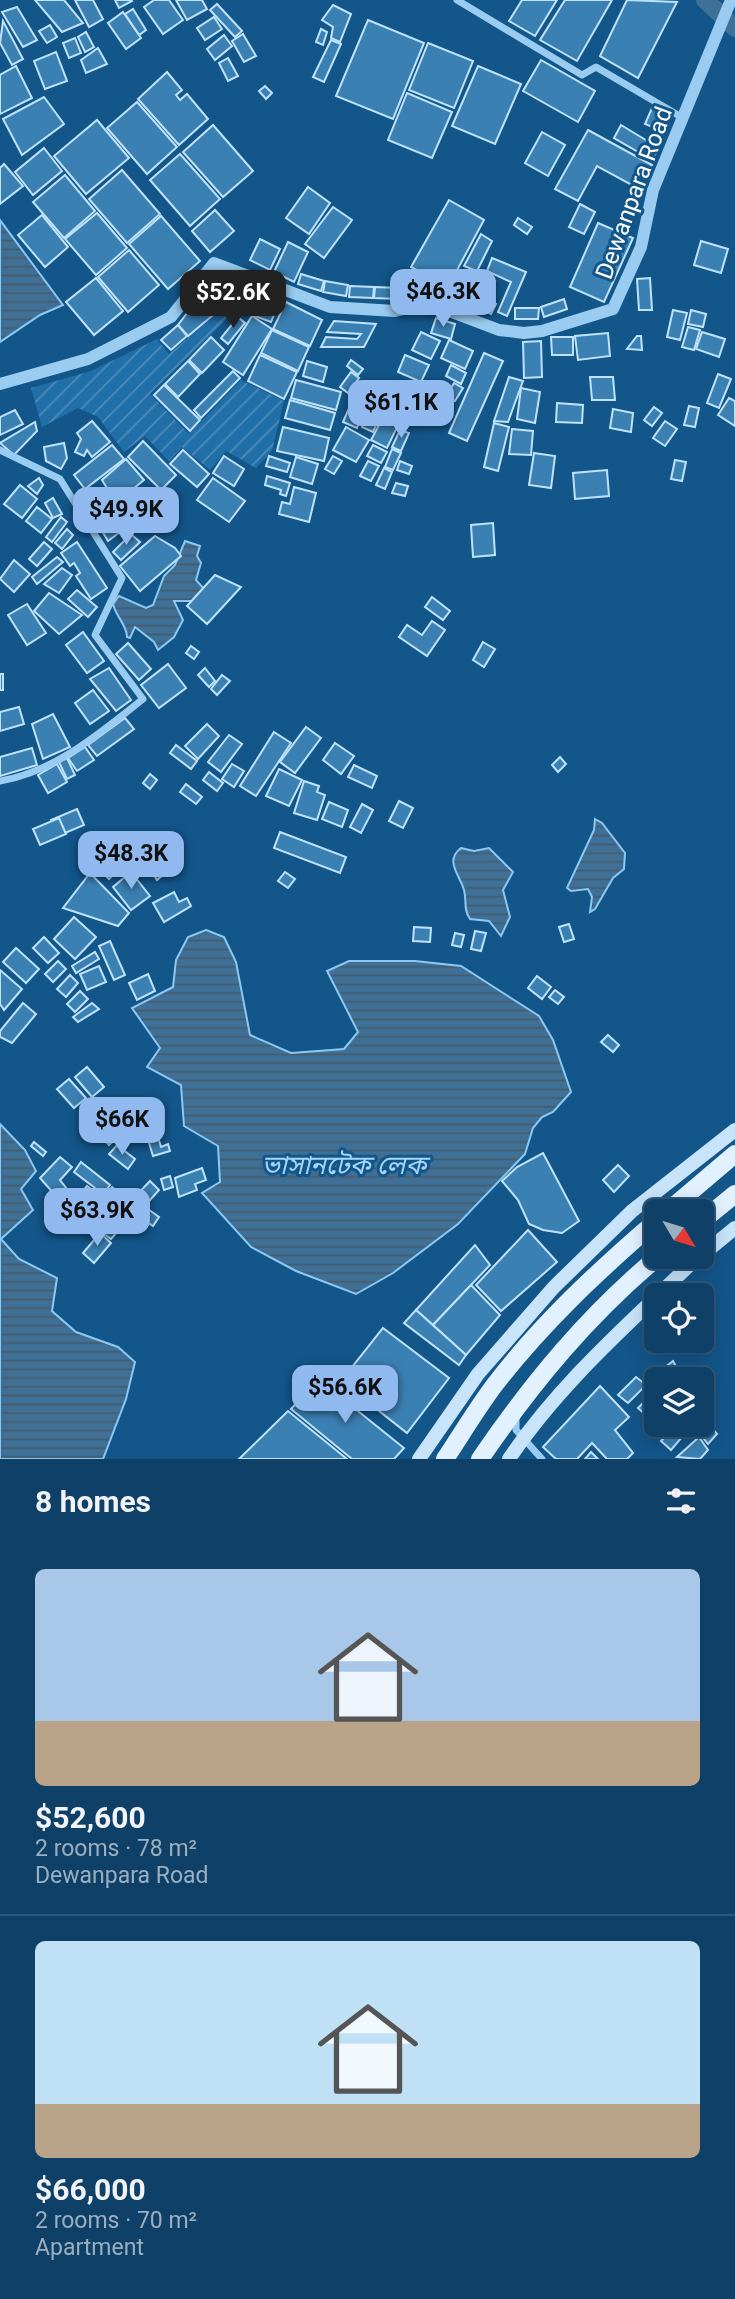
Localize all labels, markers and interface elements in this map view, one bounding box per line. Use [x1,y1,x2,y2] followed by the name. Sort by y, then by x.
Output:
[590,103,678,283] street label: Dewanpara Road
[176,270,290,330] pin: $52.6K
[386,270,500,329] pin: $46.3K
[406,278,480,305] text: $46.3K
[196,279,270,306] text: $52.6K
[344,380,458,440] pin: $61.1K
[364,389,438,416] text: $61.1K
[69,488,183,547] pin: $49.9K
[89,496,163,523] text: $49.9K
[74,832,188,891] pin: $48.3K
[94,840,168,867] text: $48.3K
[81,1098,163,1157] pin: $66K
[95,1106,149,1133] text: $66K
[262,1150,431,1180] water label: ভাসানটেক লেক
[40,1188,154,1248] pin: $63.9K
[60,1197,134,1224] text: $63.9K
[644,1199,714,1269] north arrow
[644,1199,714,1437] map controls
[644,1283,714,1353] button: locate
[288,1366,402,1425] pin: $56.6K
[644,1367,714,1437] button: layers
[308,1374,382,1401] text: $56.6K
[662,1482,700,1520] icon: filters
[35,1484,151,1519] text: 8 homes
[305,1614,431,1740] icon: home
[35,1800,146,1835] text: $52,600
[35,1835,197,1862] text: 2 rooms · 78 m²
[35,1862,209,1889] text: Dewanpara Road
[305,1986,431,2112] icon: home
[35,2172,146,2207] text: $66,000
[35,2207,197,2234] text: 2 rooms · 70 m²
[35,2234,144,2261] text: Apartment

